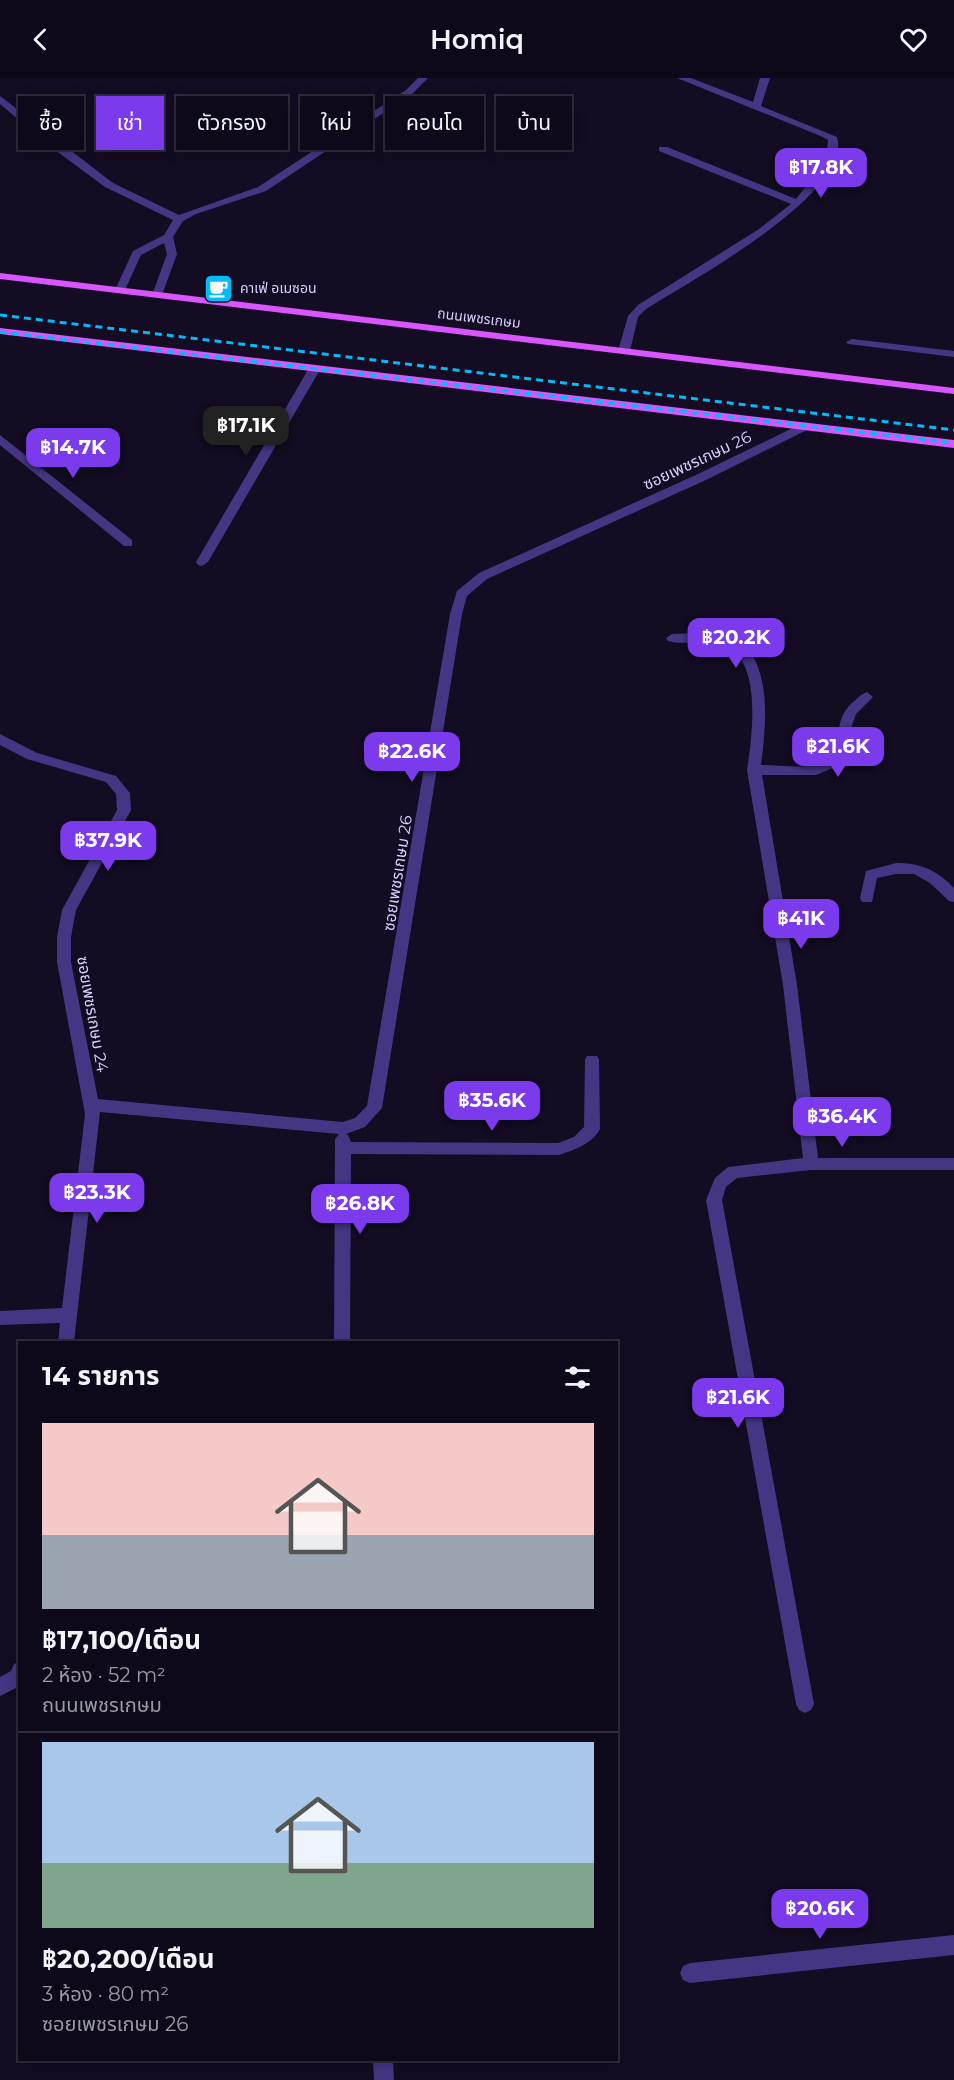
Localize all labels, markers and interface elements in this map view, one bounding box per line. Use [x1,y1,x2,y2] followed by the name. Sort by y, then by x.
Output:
[24,23,57,56] icon: back
[430,23,524,56] text: Homiq
[897,23,930,56] icon: heart
[18,96,84,150] chip: ซื้อ
[96,96,164,150] chip: เช่า
[176,96,288,150] chip: ตัวกรอง
[300,96,373,150] chip: ใหม่
[385,96,484,150] chip: คอนโด
[496,96,572,150] chip: บ้าน
[772,148,870,199] pin: ฿17.8K
[789,155,853,179] text: ฿17.8K
[203,272,235,304] cafe icon: คาเฟ่ อเมซอน
[240,279,317,297] place label: คาเฟ่ อเมซอน
[436,304,522,332] street label: ถนนเพชรเกษม
[197,406,295,457] pin: ฿17.1K
[217,413,275,437] text: ฿17.1K
[640,427,755,494] street label: ซอยเพชรเกษม 26
[24,428,122,479] pin: ฿14.7K
[40,435,106,459] text: ฿14.7K
[687,618,785,669] pin: ฿20.2K
[702,625,770,649] text: ฿20.2K
[789,727,887,778] pin: ฿21.6K
[363,732,461,783] pin: ฿22.6K
[806,734,870,758] text: ฿21.6K
[378,739,446,763] text: ฿22.6K
[379,814,416,932] street label: ซอยเพชรเกษม 26
[59,821,157,872] pin: ฿37.9K
[74,828,142,852] text: ฿37.9K
[765,899,837,950] pin: ฿41K
[777,906,825,930] text: ฿41K
[73,955,112,1074] street label: ซอยเพชรเกษม 24
[443,1081,541,1132] pin: ฿35.6K
[458,1088,526,1112] text: ฿35.6K
[793,1097,891,1148] pin: ฿36.4K
[807,1104,877,1128] text: ฿36.4K
[48,1173,146,1224] pin: ฿23.3K
[63,1180,131,1204] text: ฿23.3K
[311,1184,409,1235] pin: ฿26.8K
[325,1191,395,1215] text: ฿26.8K
[42,1360,159,1392] text: 14 รายการ
[561,1361,594,1394] icon: filters
[689,1378,787,1429] pin: ฿21.6K
[706,1385,770,1409] text: ฿21.6K
[264,1462,372,1570] icon: home
[42,1624,201,1656] text: ฿17,100/เดือน
[42,1663,166,1687] text: 2 ห้อง · 52 m²
[42,1693,162,1717] text: ถนนเพชรเกษม
[264,1781,372,1889] icon: home
[771,1889,869,1940] pin: ฿20.6K
[785,1896,855,1920] text: ฿20.6K
[42,1943,214,1975] text: ฿20,200/เดือน
[42,1982,169,2006] text: 3 ห้อง · 80 m²
[42,2012,188,2036] text: ซอยเพชรเกษม 26

